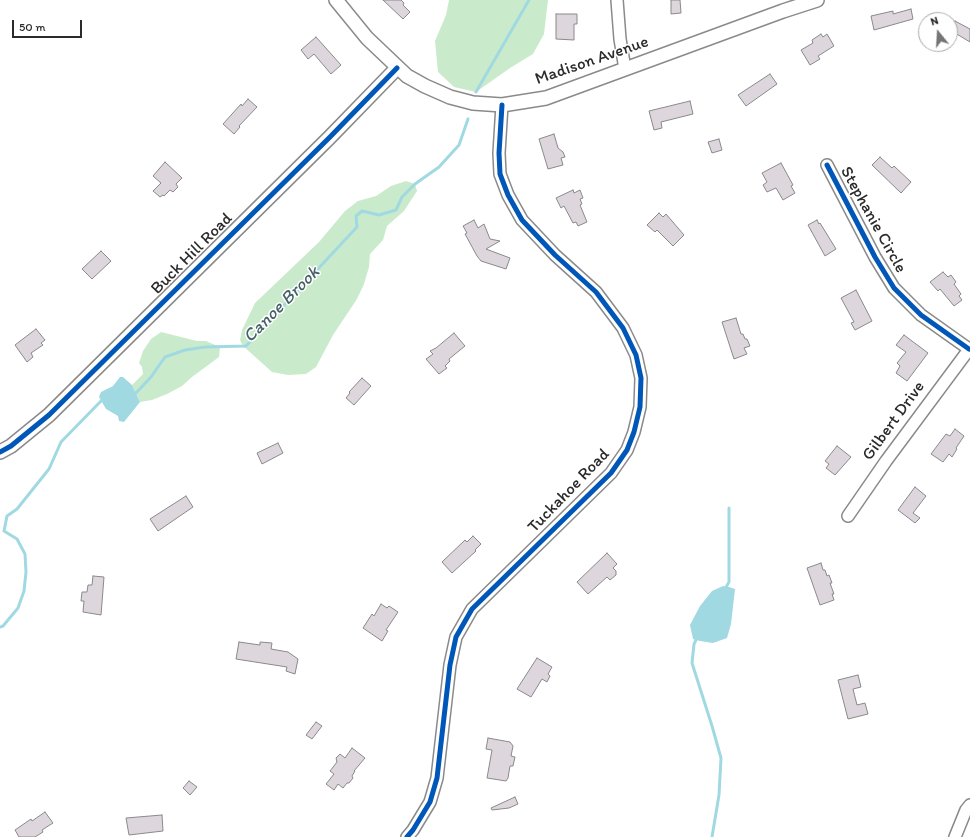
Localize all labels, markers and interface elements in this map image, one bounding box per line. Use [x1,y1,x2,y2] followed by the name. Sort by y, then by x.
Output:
[14,12,84,38] scale bar
[918,12,958,52] north arrow
[929,14,940,28] text: N
[19,20,45,34] text: 50 m
[533,32,651,90] street label: Madison Avenue
[835,163,911,277] street label: Stephanie Circle
[147,209,237,299] street label: Buck Hill Road
[239,262,325,348] water label: Canoe Brook
[858,377,930,465] street label: Gilbert Drive
[524,445,614,537] street label: Tuckahoe Road

